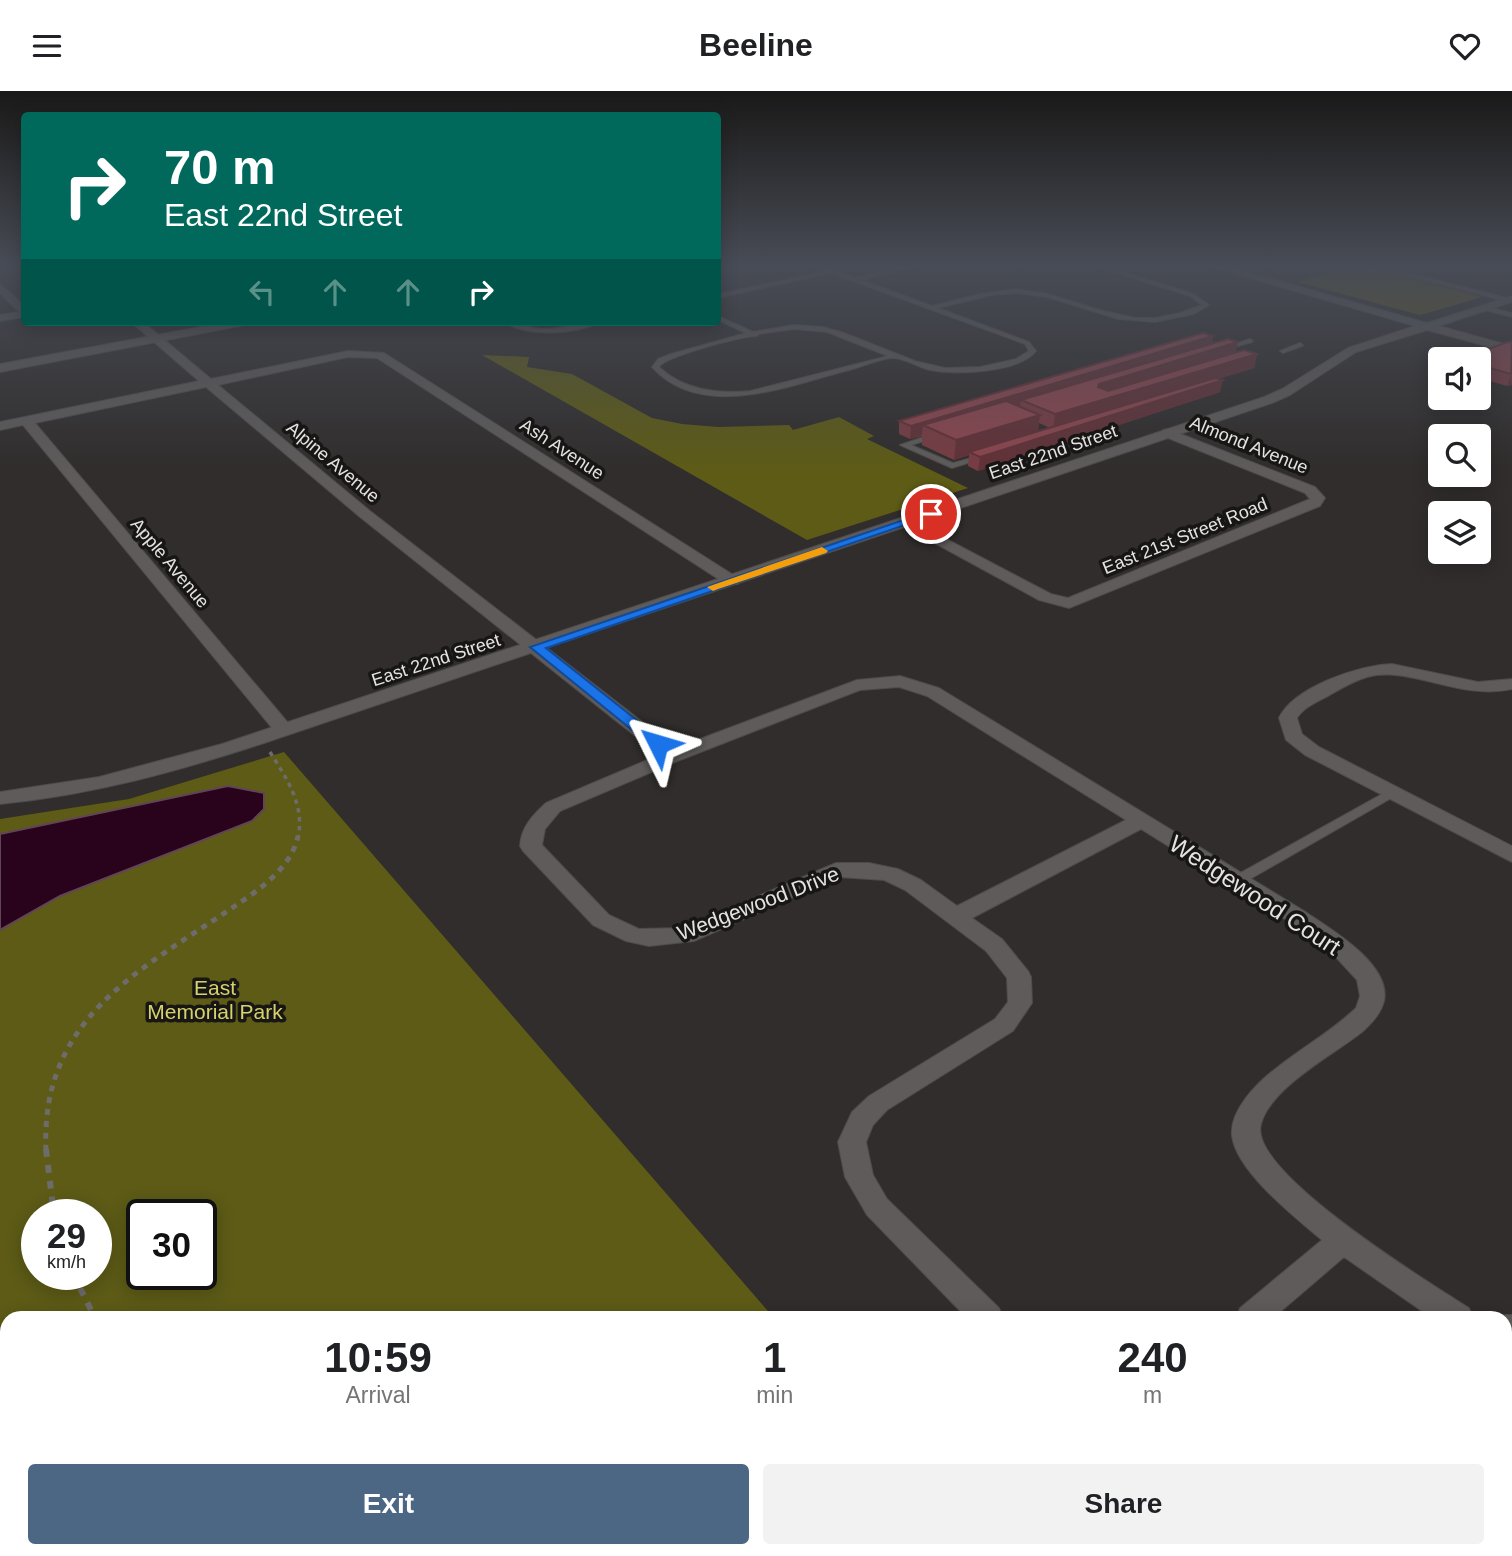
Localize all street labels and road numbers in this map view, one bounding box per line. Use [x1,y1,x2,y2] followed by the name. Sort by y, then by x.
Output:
[1187,412,1311,478] street label: Almond Avenue
[516,415,608,483] street label: Ash Avenue
[283,417,383,507] street label: Alpine Avenue
[986,421,1120,483] street label: East 22nd Street
[1100,494,1270,578] street label: East 21st Street Road
[127,514,213,612] street label: Apple Avenue
[369,630,503,690] street label: East 22nd Street
[1164,830,1346,961] street label: Wedgewood Court
[674,862,842,944] street label: Wedgewood Drive

